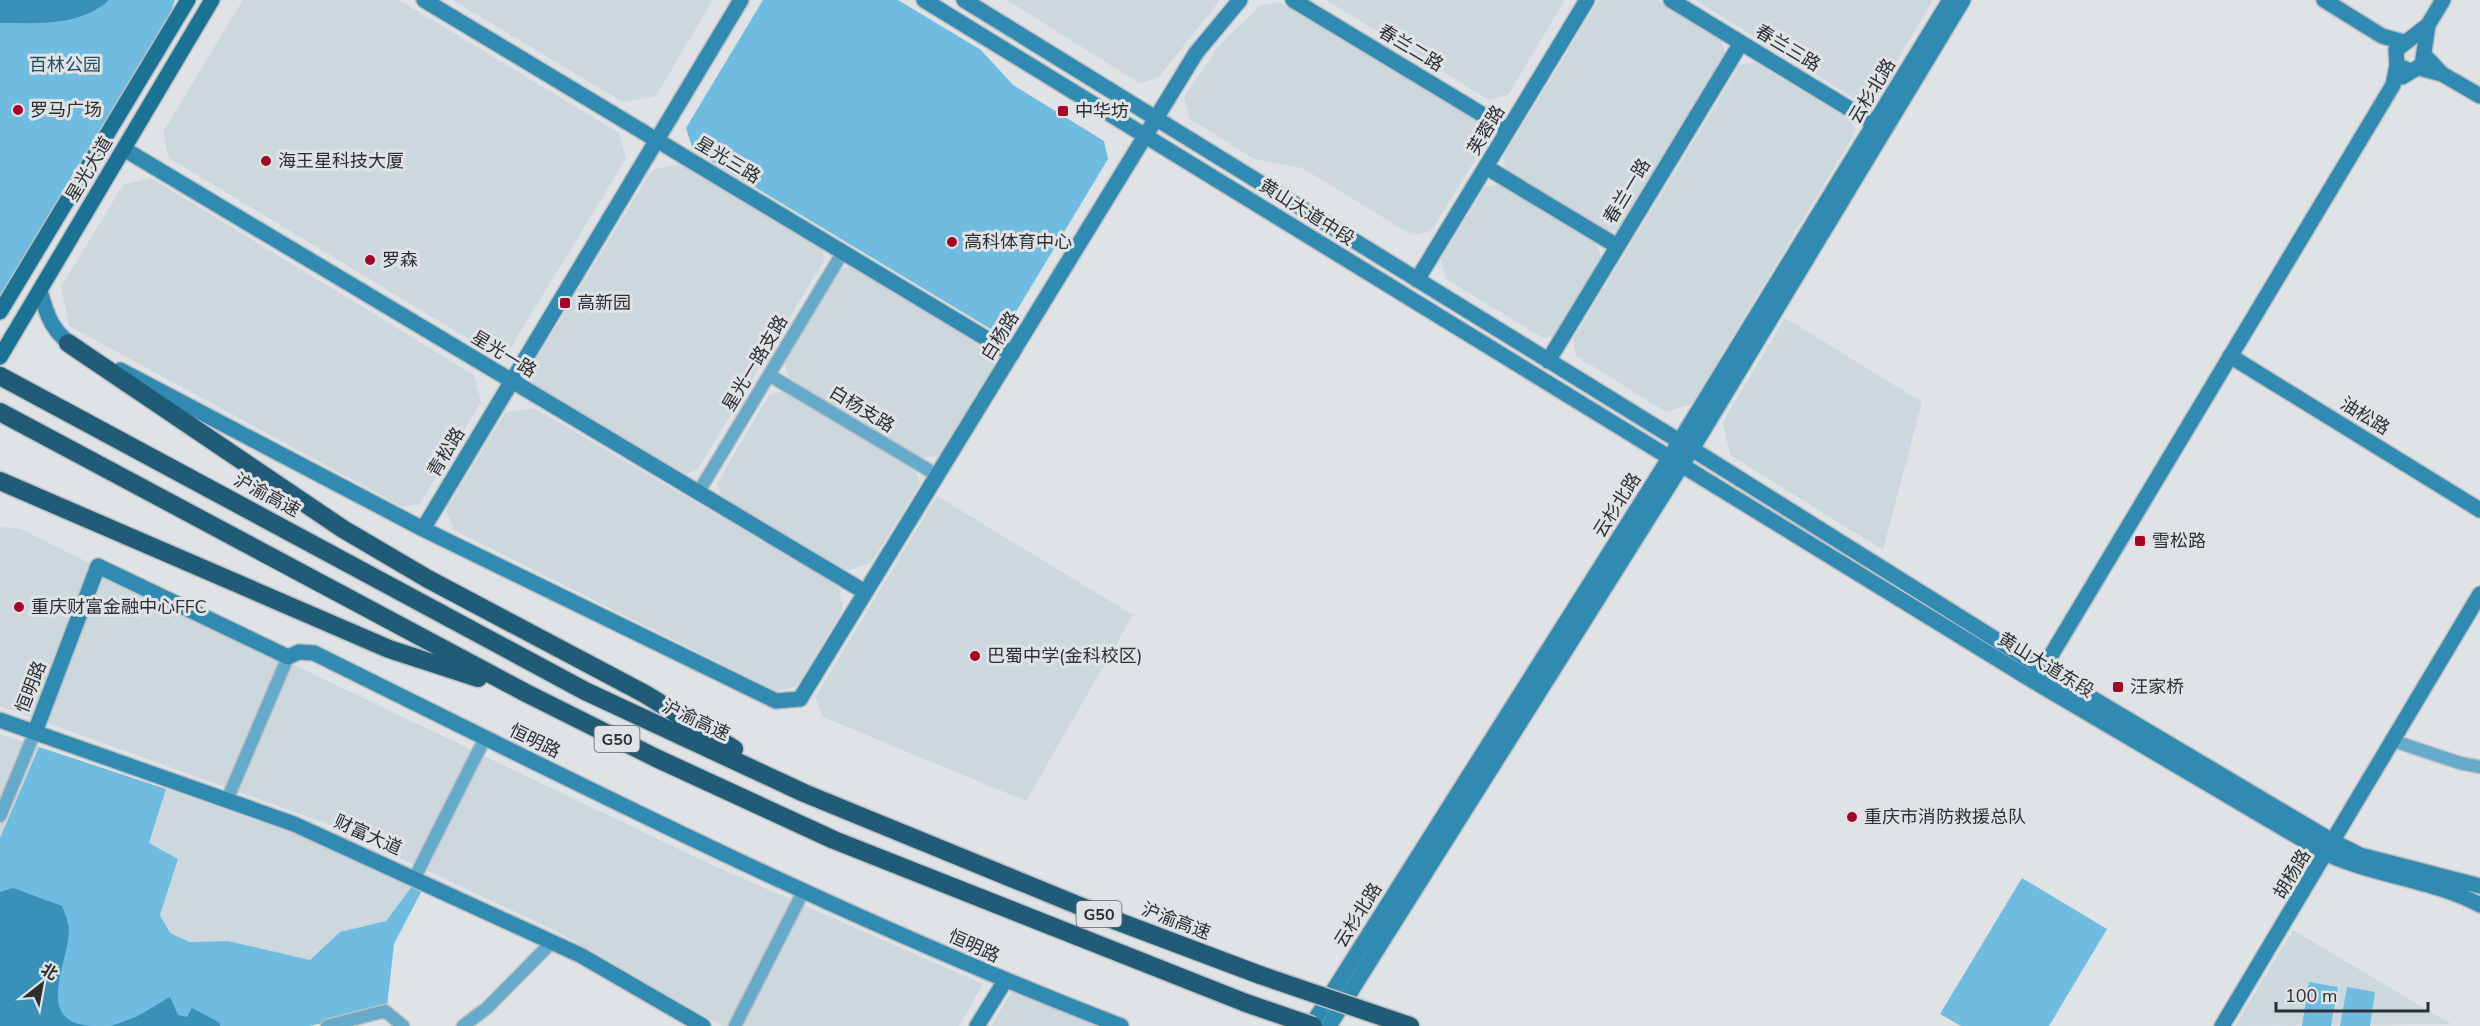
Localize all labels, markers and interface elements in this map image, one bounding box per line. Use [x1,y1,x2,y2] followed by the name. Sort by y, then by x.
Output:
[1374,19,1448,77] street label: 春兰二路
[1751,19,1825,77] street label: 春兰三路
[29,53,101,77] park label: 百林公园
[1843,54,1901,128] street label: 云杉北路
[30,98,102,122] place label: 罗马广场
[1075,99,1129,123] place label: 中华坊
[1462,101,1510,159] street label: 芙蓉路
[11,103,25,117] marker: 罗马广场
[1056,104,1070,118] marker: 中华坊
[691,131,765,189] street label: 星光三路
[60,132,118,206] street label: 星光大道
[278,149,404,173] place label: 海王星科技大厦
[259,154,273,168] marker: 海王星科技大厦
[1598,154,1656,228] street label: 春兰一路
[1255,173,1359,251] street label: 黄山大道中段
[964,230,1072,254] place label: 高科体育中心
[945,235,959,249] marker: 高科体育中心
[382,248,418,272] place label: 罗森
[363,253,377,267] marker: 罗森
[577,291,631,315] place label: 高新园
[558,296,572,310] marker: 高新园
[976,307,1024,365] street label: 白杨路
[717,311,793,415] street label: 星光一路支路
[467,325,541,383] street label: 星光一路
[825,380,899,438] street label: 白杨支路
[2336,392,2394,440] street label: 油松路
[422,423,470,481] street label: 青松路
[230,468,304,522] street label: 沪渝高速
[1588,468,1646,542] street label: 云杉北路
[2152,529,2206,553] place label: 雪松路
[2133,534,2147,548] marker: 雪松路
[31,595,207,619] place label: 重庆财富金融中心FFC
[12,600,26,614] marker: 重庆财富金融中心FFC
[1994,627,2098,703] street label: 黄山大道东段
[987,644,1142,668] place label: 巴蜀中学(金科校区)
[968,649,982,663] marker: 巴蜀中学(金科校区)
[10,657,52,717] street label: 恒明路
[2130,675,2184,699] place label: 汪家桥
[2111,680,2125,694] marker: 汪家桥
[658,694,734,746] street label: 沪渝高速
[505,718,565,764] street label: 恒明路
[594,726,640,752] road number: G50
[1864,805,2026,829] place label: 重庆市消防救援总队
[330,809,406,861] street label: 财富大道
[1845,810,1859,824] marker: 重庆市消防救援总队
[2268,845,2316,903] street label: 胡杨路
[1329,878,1387,952] street label: 云杉北路
[1138,897,1214,945] street label: 沪渝高速
[1076,901,1122,927] road number: G50
[944,924,1004,968] street label: 恒明路
[12,954,72,1014] north arrow
[37,958,62,986] text: 北
[2276,975,2428,1013] scale bar
[2285,984,2337,1008] text: 100 m

